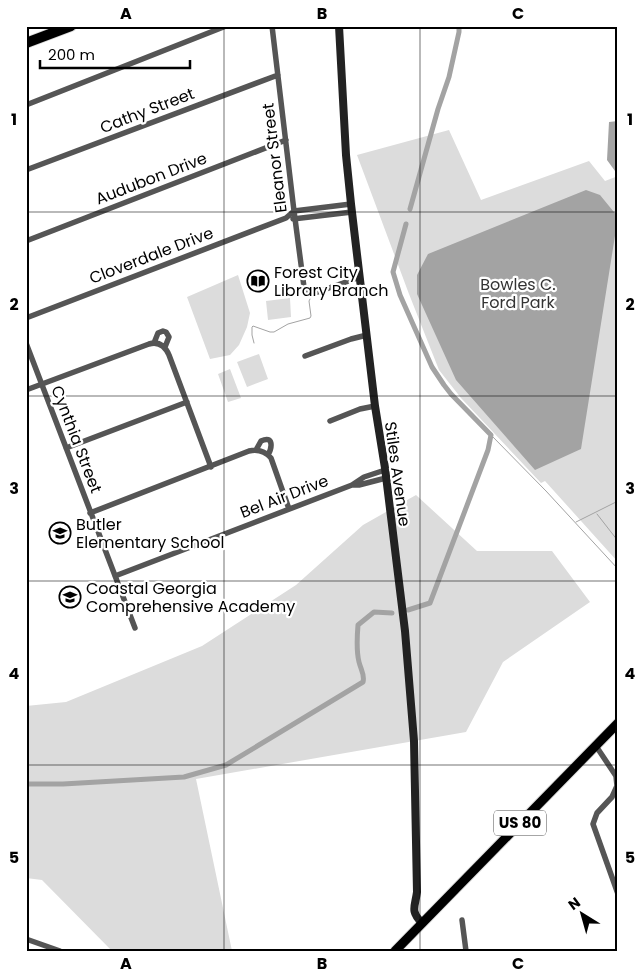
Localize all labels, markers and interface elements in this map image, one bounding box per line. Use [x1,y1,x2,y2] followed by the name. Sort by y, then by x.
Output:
[120,2,132,25] text: A
[317,2,327,25] text: B
[512,2,524,25] text: C
[40,38,190,70] scale bar
[48,44,95,65] text: 200 m
[97,82,198,139] street label: Cathy Street
[256,102,293,214] street label: Eleanor Street
[11,108,17,131] text: 1
[627,108,633,131] text: 1
[92,147,210,210] street label: Audubon Drive
[86,221,217,290] street label: Cloverdale Drive
[274,261,388,302] place label: Forest City Library Branch
[246,269,270,293] library icon: Forest City Library Branch
[480,273,556,314] park label: Bowles C. Ford Park
[9,293,19,316] text: 2
[625,293,635,316] text: 2
[45,382,108,496] street label: Cynthia Street
[379,420,416,528] street label: Stiles Avenue
[237,469,332,524] street label: Bel Air Drive
[9,477,19,500] text: 3
[625,477,635,500] text: 3
[76,513,224,554] place label: Butler Elementary School
[48,521,72,545] school or university icon: Butler Elementary School
[86,577,295,618] place label: Coastal Georgia Comprehensive Academy
[58,585,82,609] school or university icon: Coastal Georgia Comprehensive Academy
[9,662,20,685] text: 4
[625,662,636,685] text: 4
[494,810,546,836] road number: US 80
[9,846,19,869] text: 5
[625,846,635,869] text: 5
[556,890,606,940] north arrow
[564,892,584,915] text: N
[120,952,132,975] text: A
[317,952,327,975] text: B
[512,952,524,975] text: C

